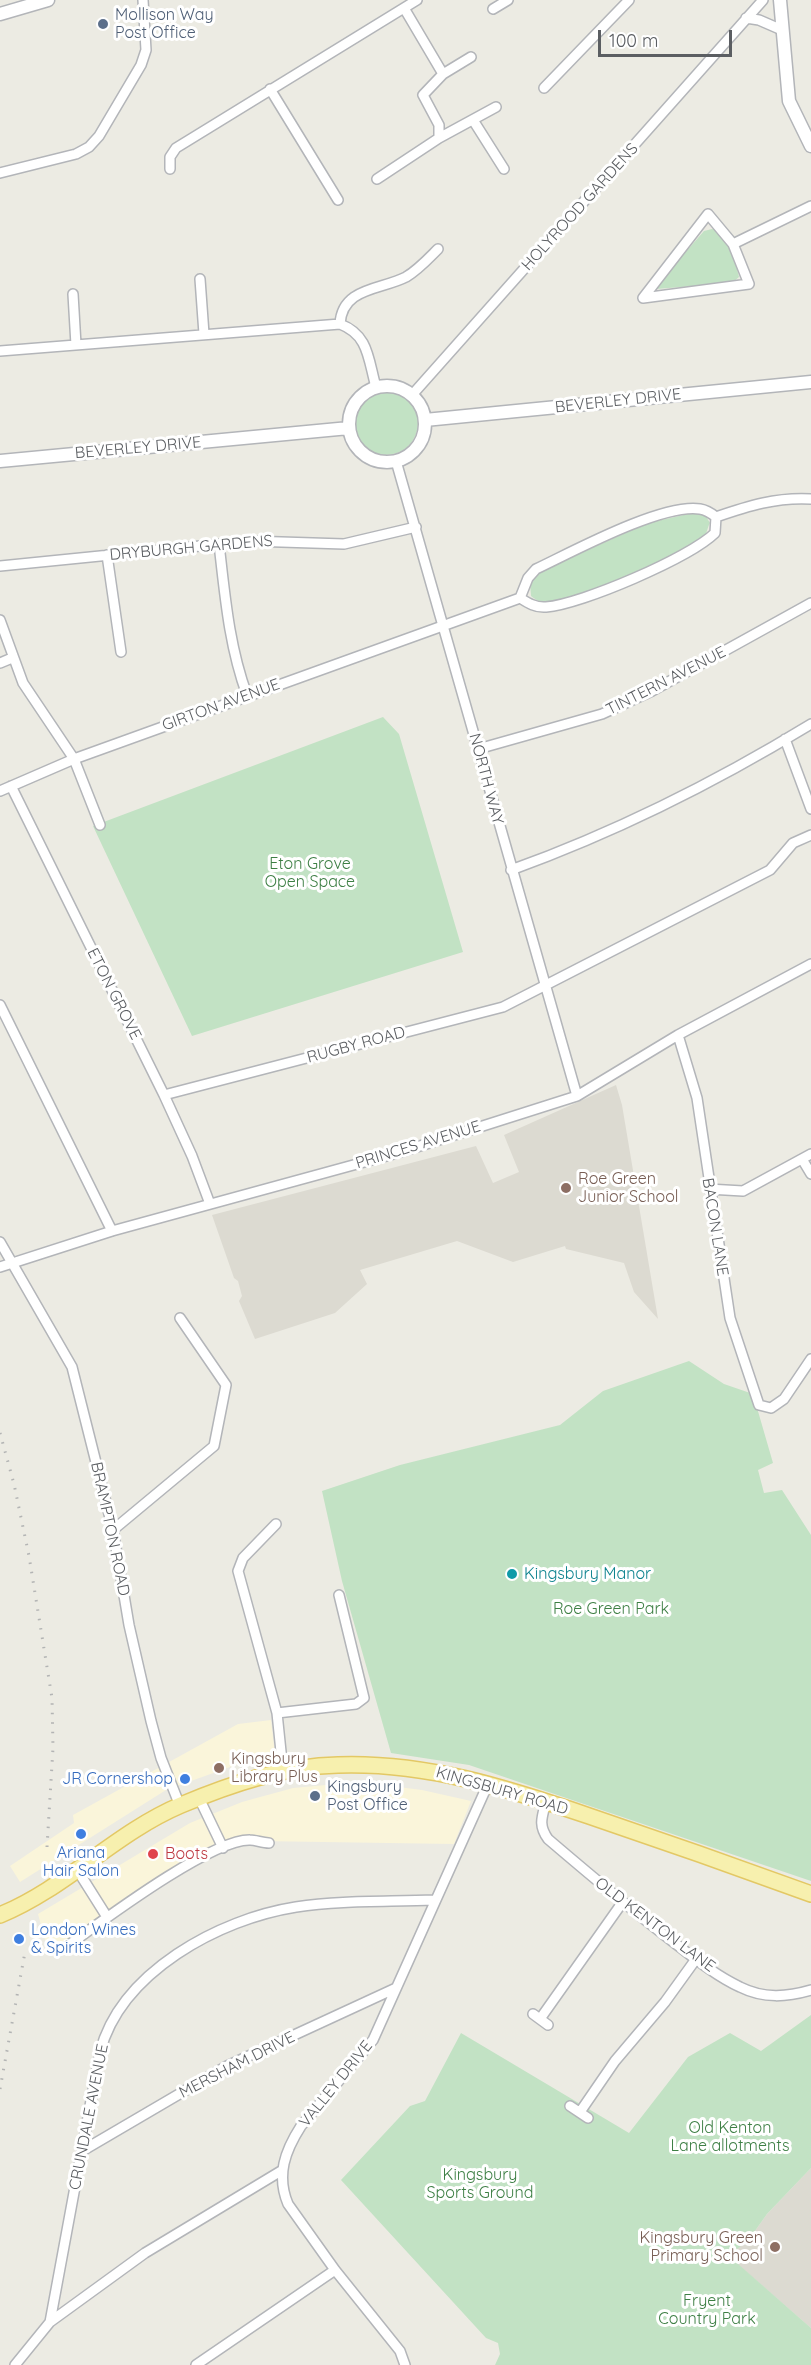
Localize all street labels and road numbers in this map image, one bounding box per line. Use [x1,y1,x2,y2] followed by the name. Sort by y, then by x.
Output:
[518,139,642,275] street label: HOLYROOD GARDENS
[554,385,682,417] street label: BEVERLEY DRIVE
[74,433,202,463] street label: BEVERLEY DRIVE
[109,531,273,565] street label: DRYBURGH GARDENS
[603,643,729,719] street label: TINTERN AVENUE
[159,675,283,735] street label: GIRTON AVENUE
[465,731,507,827] street label: NORTH WAY
[83,945,145,1043] street label: ETON GROVE
[305,1023,407,1067] street label: RUGBY ROAD
[353,1117,483,1173] street label: PRINCES AVENUE
[698,1177,732,1277] street label: BACON LANE
[86,1460,134,1598] street label: BRAMPTON ROAD
[434,1763,570,1819] street label: KINGSBURY ROAD
[591,1874,719,1976] street label: OLD KENTON LANE
[176,2028,298,2102] street label: MERSHAM DRIVE
[295,2037,377,2131] street label: VALLEY DRIVE
[65,2042,113,2192] street label: CRUNDALE AVENUE

